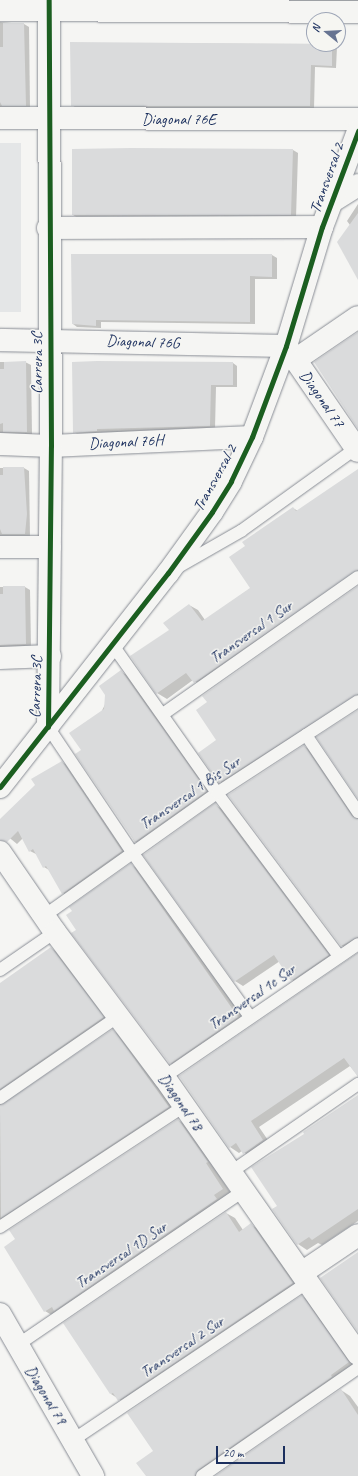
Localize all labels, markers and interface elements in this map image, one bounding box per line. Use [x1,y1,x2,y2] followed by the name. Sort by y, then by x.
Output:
[306,12,346,52] north arrow
[308,23,323,34] text: N
[142,109,216,129] street label: Diagonal 76E
[305,140,349,216] street label: Transversal 2
[106,331,180,353] street label: Diagonal 76G
[27,332,47,394] street label: Carrera 3C
[295,367,349,431] street label: Diagonal 77
[88,430,164,454] street label: Diagonal 76H
[189,441,241,515] street label: Transversal 2
[206,596,296,668] street label: Transversal 1 Sur
[25,656,47,718] street label: Carrera 3C
[136,752,244,834] street label: Transversal 1 Bis Sur
[205,960,299,1034] street label: Transversal 1c Sur
[154,1070,208,1134] street label: Diagonal 78
[72,1217,170,1293] street label: Transversal 1D Sur
[137,1312,227,1382] street label: Transversal 2 Sur
[21,1362,71,1428] street label: Diagonal 79
[218,1438,287,1464] scale bar
[223,1445,243,1461] text: 20 m

